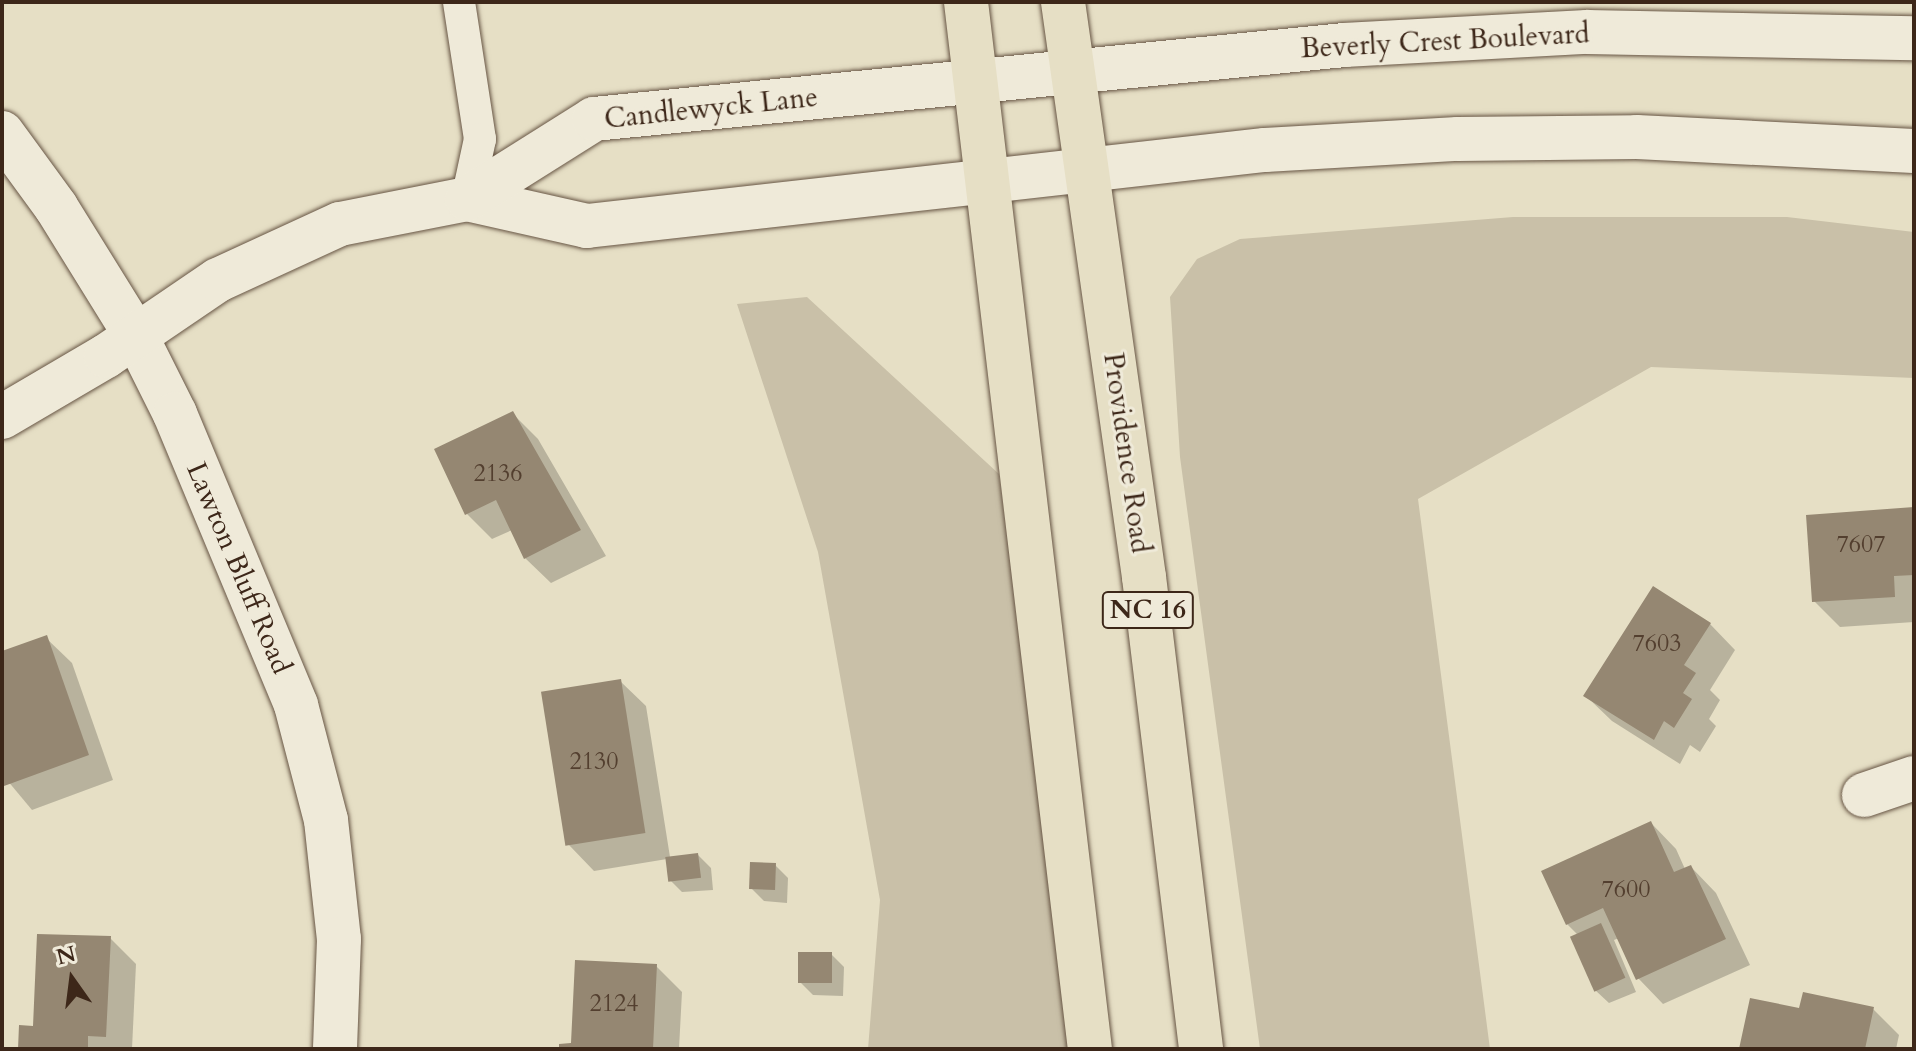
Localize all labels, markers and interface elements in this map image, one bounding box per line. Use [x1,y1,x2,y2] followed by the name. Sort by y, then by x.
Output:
[1300,17,1590,65] street label: Beverly Crest Boulevard
[603,80,819,136] street label: Candlewyck Lane
[1096,351,1158,555] street label: Providence Road
[179,457,299,679] street label: Lawton Bluff Road
[473,460,523,488] house number: 2136
[1836,531,1886,559] house number: 7607
[1100,588,1196,632] road number: NC 16
[1632,630,1682,658] house number: 7603
[569,748,619,776] house number: 2130
[1601,876,1651,904] house number: 7600
[32,939,112,1019] north arrow
[53,939,79,973] text: N
[589,990,639,1018] house number: 2124

